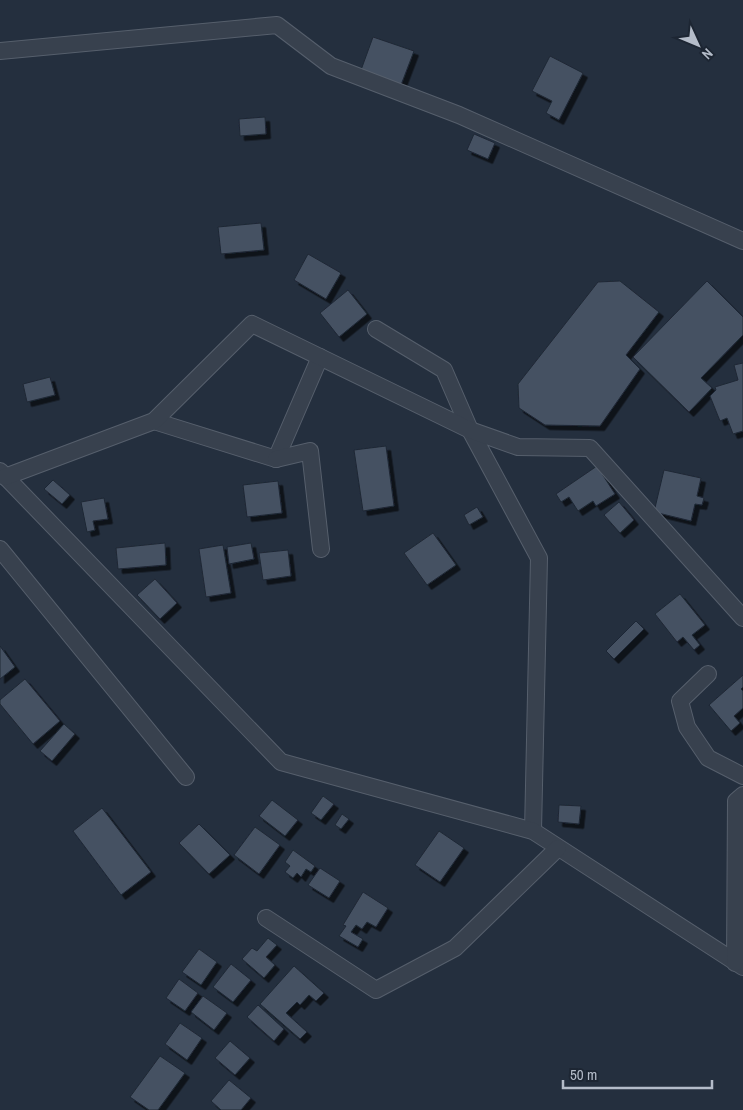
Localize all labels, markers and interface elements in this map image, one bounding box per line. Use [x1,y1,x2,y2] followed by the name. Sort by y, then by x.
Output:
[673,20,723,70] north arrow
[698,45,717,63] text: N
[563,1058,712,1090] scale bar
[570,1064,597,1085] text: 50 m

